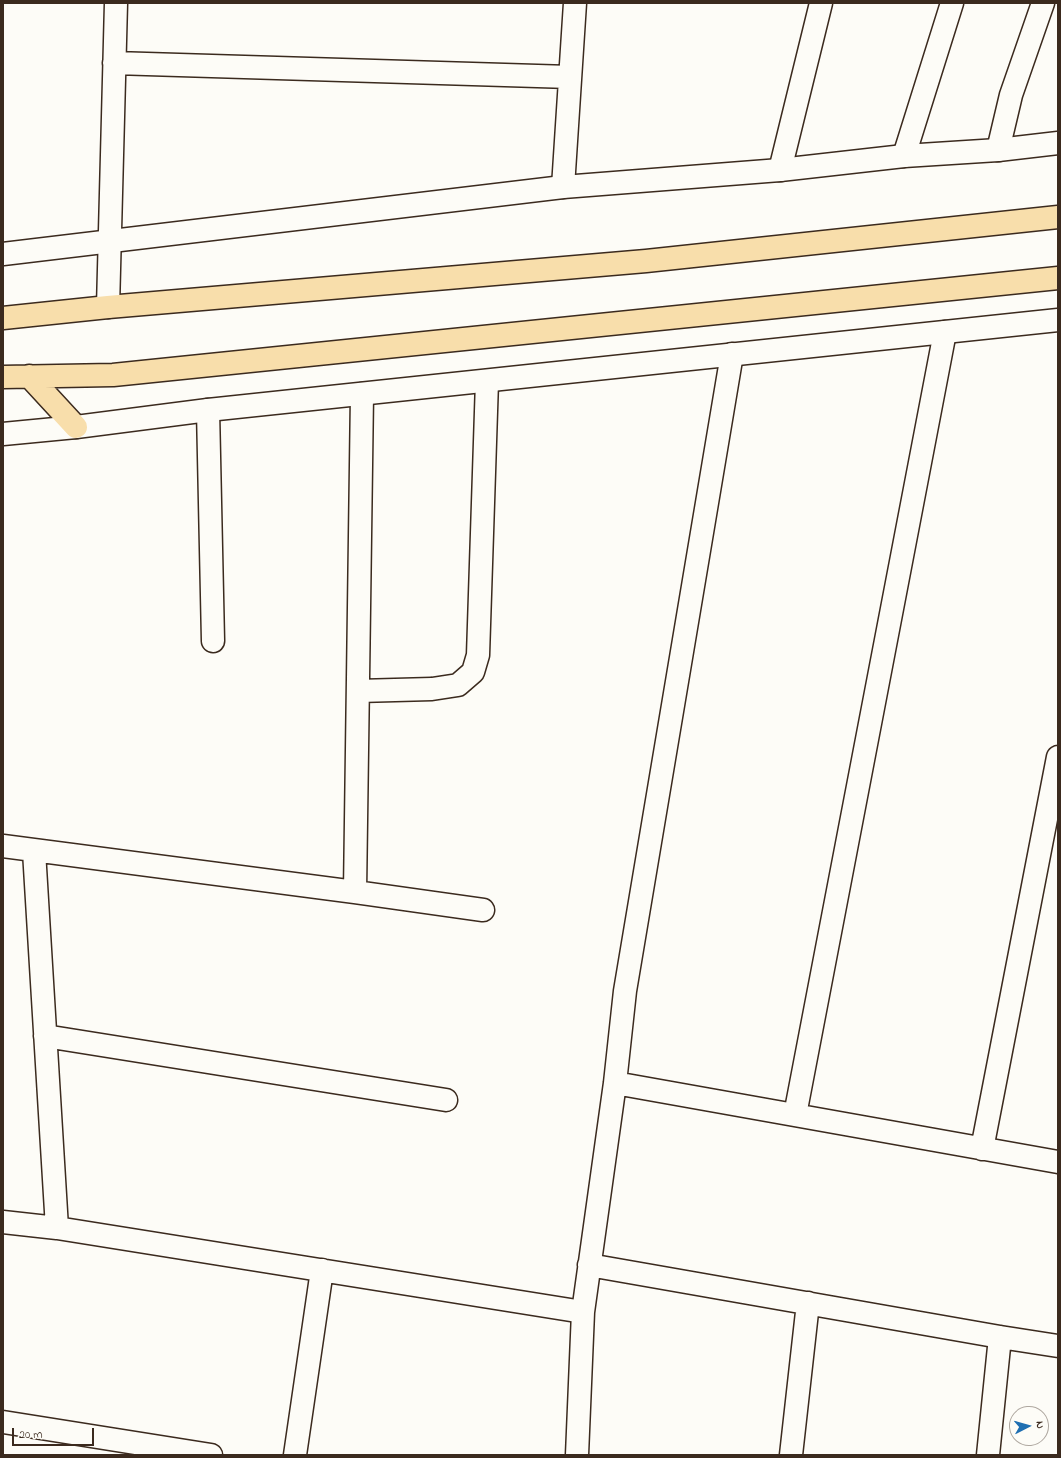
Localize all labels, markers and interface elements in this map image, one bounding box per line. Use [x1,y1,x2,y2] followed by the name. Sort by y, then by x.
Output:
[1009,1406,1049,1446] north arrow
[14,1420,96,1446] scale bar
[1032,1420,1048,1429] text: N
[19,1426,42,1444] text: 20 m

